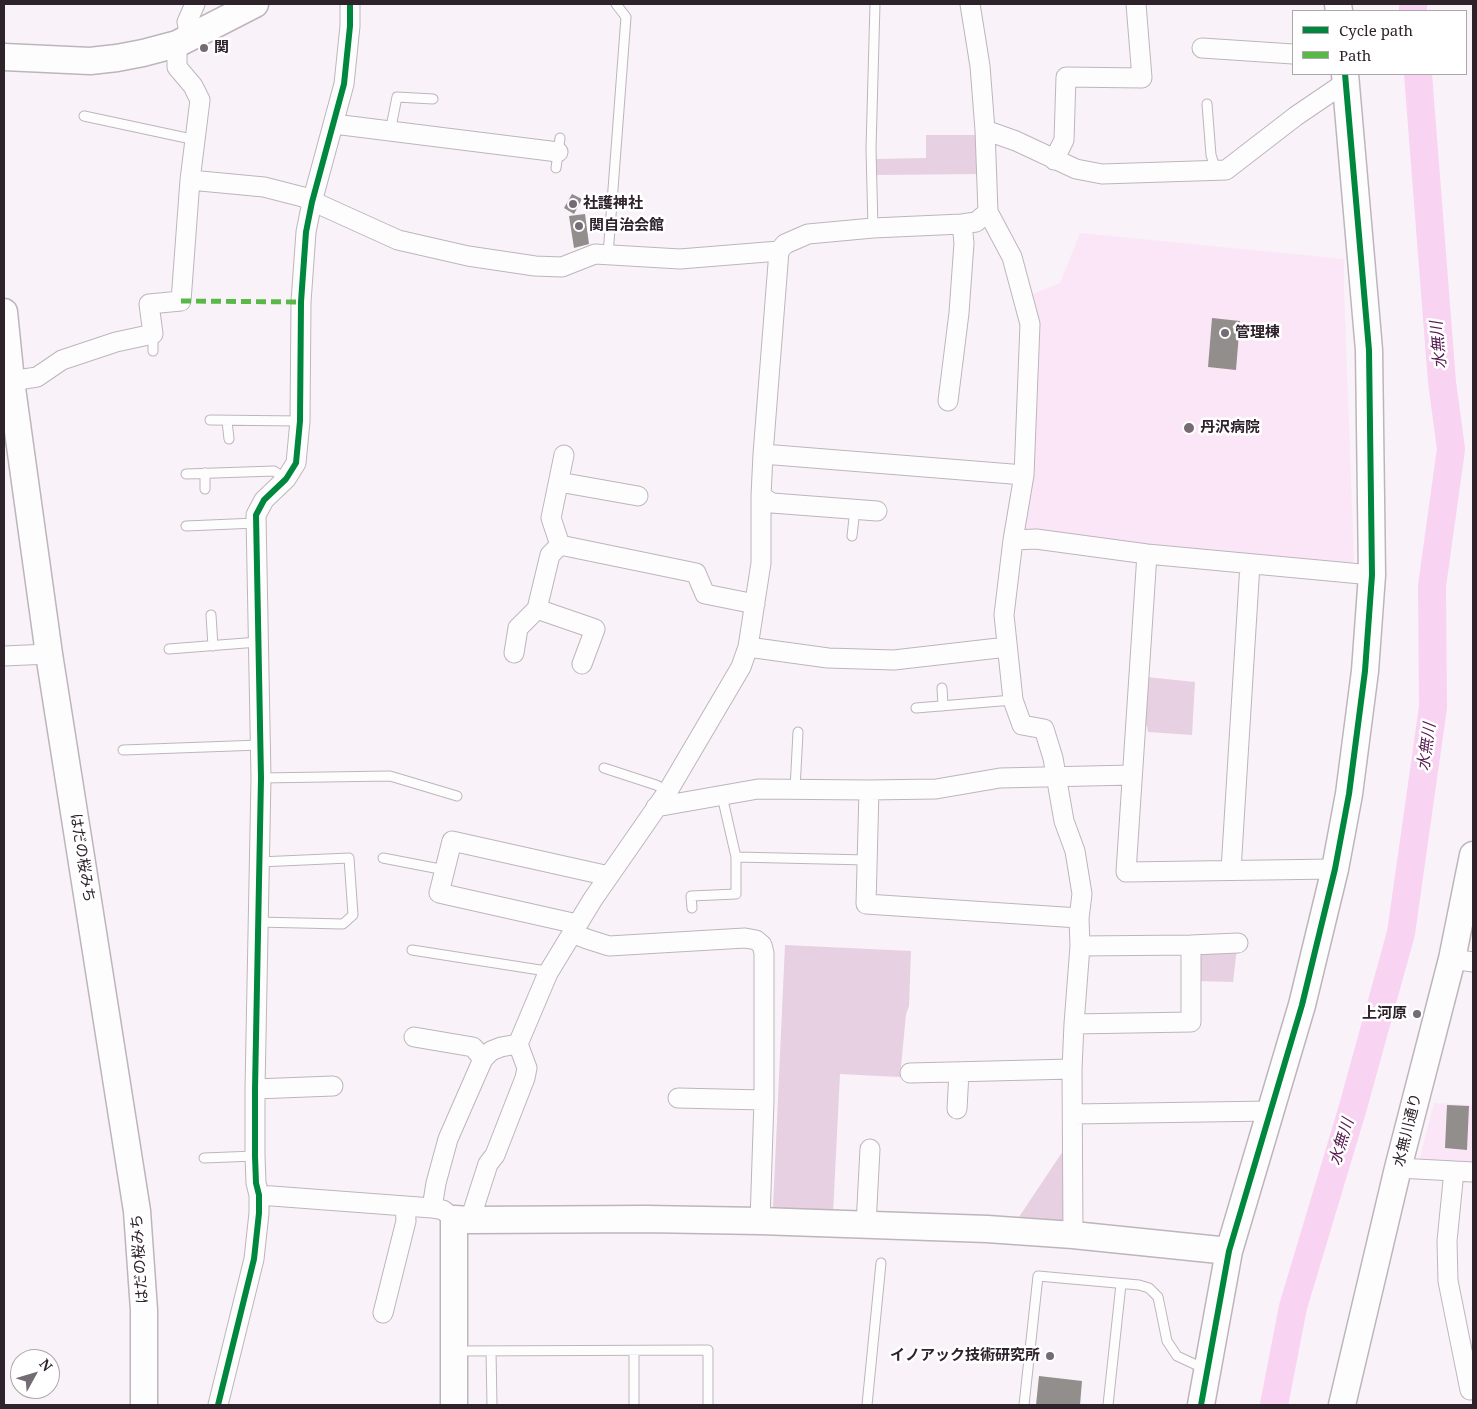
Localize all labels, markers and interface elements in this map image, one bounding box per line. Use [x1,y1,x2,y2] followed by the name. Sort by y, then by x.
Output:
[1292,10,1467,75] legend
[1339,20,1413,40] text: Cycle path
[214,39,229,57] place label: 関
[198,42,210,54] marker: 関
[1339,45,1371,65] text: Path
[583,195,643,213] place label: 社護神社
[567,198,579,210] marker: 社護神社
[589,217,664,235] place label: 関自治会館
[573,220,585,232] marker: 関自治会館
[1427,320,1451,370] water label: 水無川
[1235,324,1280,342] place label: 管理棟
[1219,327,1231,339] marker: 管理棟
[1200,419,1260,437] place label: 丹沢病院
[1182,421,1196,435] marker: 丹沢病院
[1414,722,1440,772] water label: 水無川
[66,812,98,904] street label: はだの桜みち
[1362,1005,1407,1023] place label: 上河原
[1411,1008,1423,1020] marker: 上河原
[1390,1091,1426,1169] street label: 水無川通り
[1326,1116,1358,1168] water label: 水無川
[128,1213,152,1305] street label: はだの桜みち
[890,1347,1040,1365] place label: イノアック技術研究所
[10,1349,60,1399] north arrow
[1044,1350,1056,1362] marker: イノアック技術研究所
[35,1355,57,1375] text: N

